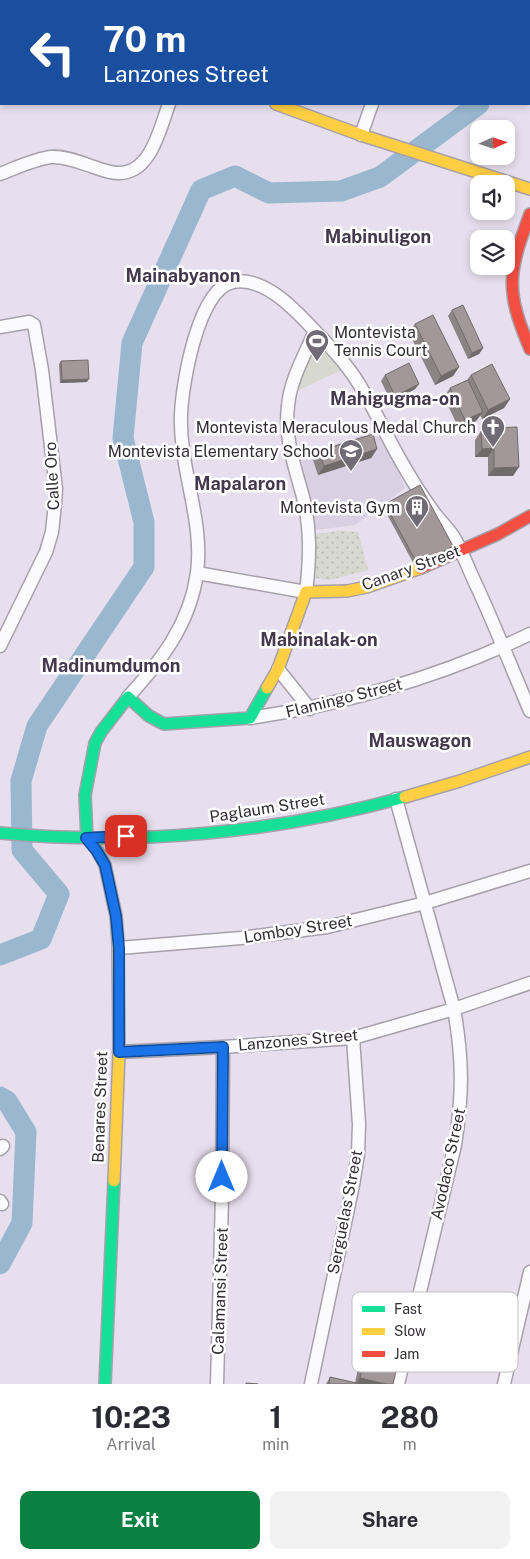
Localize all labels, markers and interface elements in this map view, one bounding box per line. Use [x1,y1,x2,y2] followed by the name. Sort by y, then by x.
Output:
[103,19,186,60] text: 70 m
[20,20,85,85] icon: left
[103,61,269,87] text: Lanzones Street
[470,120,515,165] north arrow
[470,120,515,275] map controls
[470,175,515,220] button: sound
[325,226,431,247] district label: Mabinuligon
[470,230,515,275] button: layers
[126,265,240,286] district label: Mainabyanon
[334,323,427,360] place label: Montevista Tennis Court
[304,328,330,362] sports icon: Montevista Tennis Court
[330,388,460,409] district label: Mahigugma-on
[480,414,506,448] church icon: Montevista Meraculous Medal Church
[196,418,476,437] place label: Montevista Meraculous Medal Church
[338,438,364,472] school or university icon: Montevista Elementary School
[41,441,63,511] street label: Calle Oro
[108,442,334,461] place label: Montevista Elementary School
[194,473,286,494] district label: Mapalaron
[404,494,430,528] building icon: Montevista Gym
[280,498,400,517] place label: Montevista Gym
[359,541,463,595] street label: Canary Street
[260,629,378,650] district label: Mabinalak-on
[42,655,181,676] district label: Madinumdumon
[284,674,404,722] street label: Flamingo Street
[369,730,471,751] district label: Mauswagon
[208,790,326,826] street label: Paglaum Street
[105,815,147,857] pin
[112,822,140,850] icon: arrive
[242,911,354,947] street label: Lomboy Street
[237,1025,359,1055] street label: Lanzones Street
[89,1051,111,1163] street label: Benares Street
[427,1106,469,1222] street label: Avodaco Street
[324,1148,366,1276] street label: Serguelas Street
[195,1150,247,1202] position arrow
[208,1227,232,1355] street label: Calamansi Street
[352,1292,518,1372] legend
[394,1301,422,1317] text: Fast
[394,1323,426,1339] text: Slow
[394,1346,419,1362] text: Jam
[91,1399,171,1435] text: 10:23
[269,1399,282,1435] text: 1
[380,1399,439,1435] text: 280
[106,1435,156,1454] text: Arrival
[262,1435,289,1454] text: min
[403,1435,417,1454] text: m
[20,1491,260,1549] button: Exit
[270,1491,510,1549] button: Share

